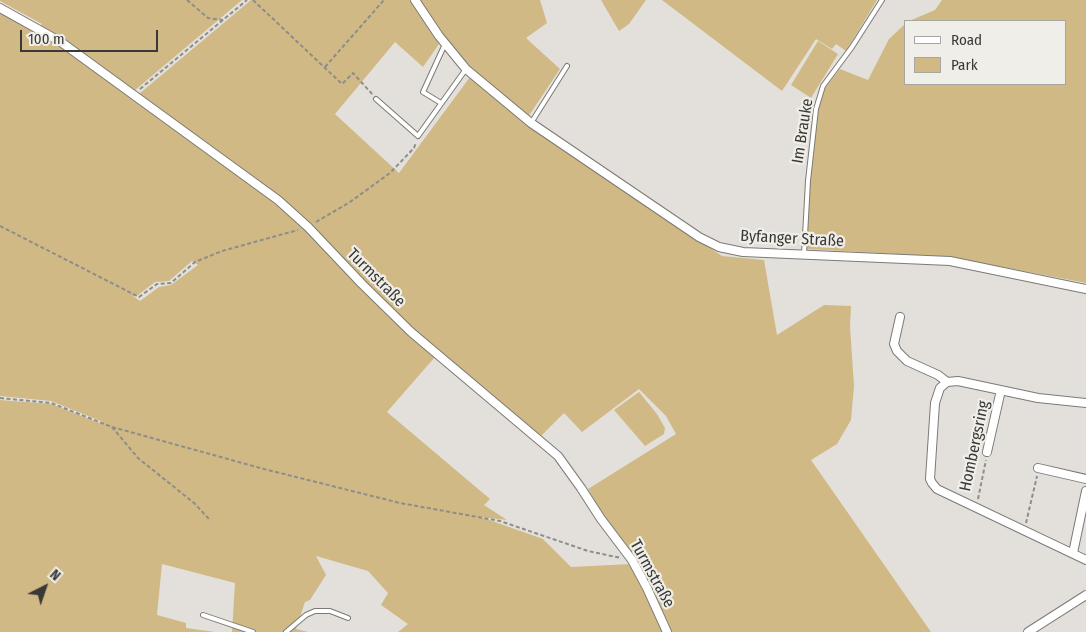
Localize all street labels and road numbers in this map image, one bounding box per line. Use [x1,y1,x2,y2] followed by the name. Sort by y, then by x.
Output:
[788,97,818,165] street label: Im Brauke
[740,227,844,251] street label: Byfanger Straße
[343,245,409,311] street label: Turmstraße
[956,399,994,493] street label: Hombergsring
[626,537,678,611] street label: Turmstraße

